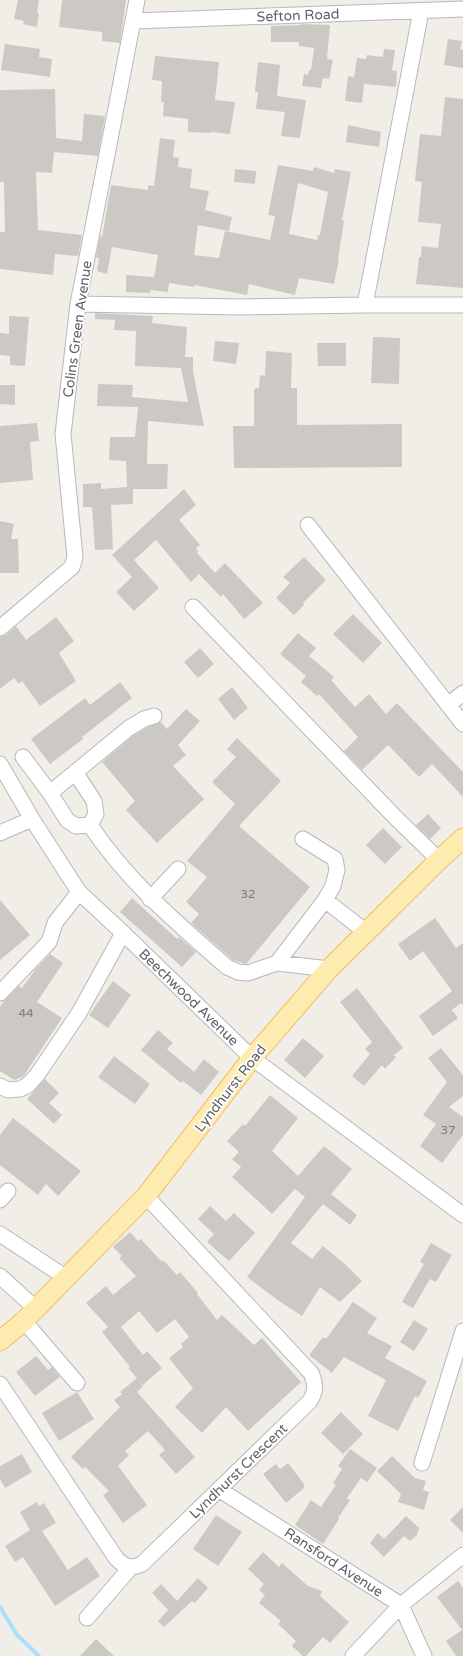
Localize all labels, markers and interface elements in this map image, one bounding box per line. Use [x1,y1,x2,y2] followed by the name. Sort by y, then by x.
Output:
[256,6,340,25] street label: Sefton Road
[59,260,96,398] street label: Colins Green Avenue
[240,887,256,901] house number: 32
[135,945,242,1049] street label: Beechwood Avenue
[18,1006,34,1020] house number: 44
[191,1041,270,1135] street label: Lyndhurst Road
[440,1123,456,1137] house number: 37
[186,1420,291,1522] street label: Lyndhurst Crescent
[281,1524,386,1601] street label: Ransford Avenue

